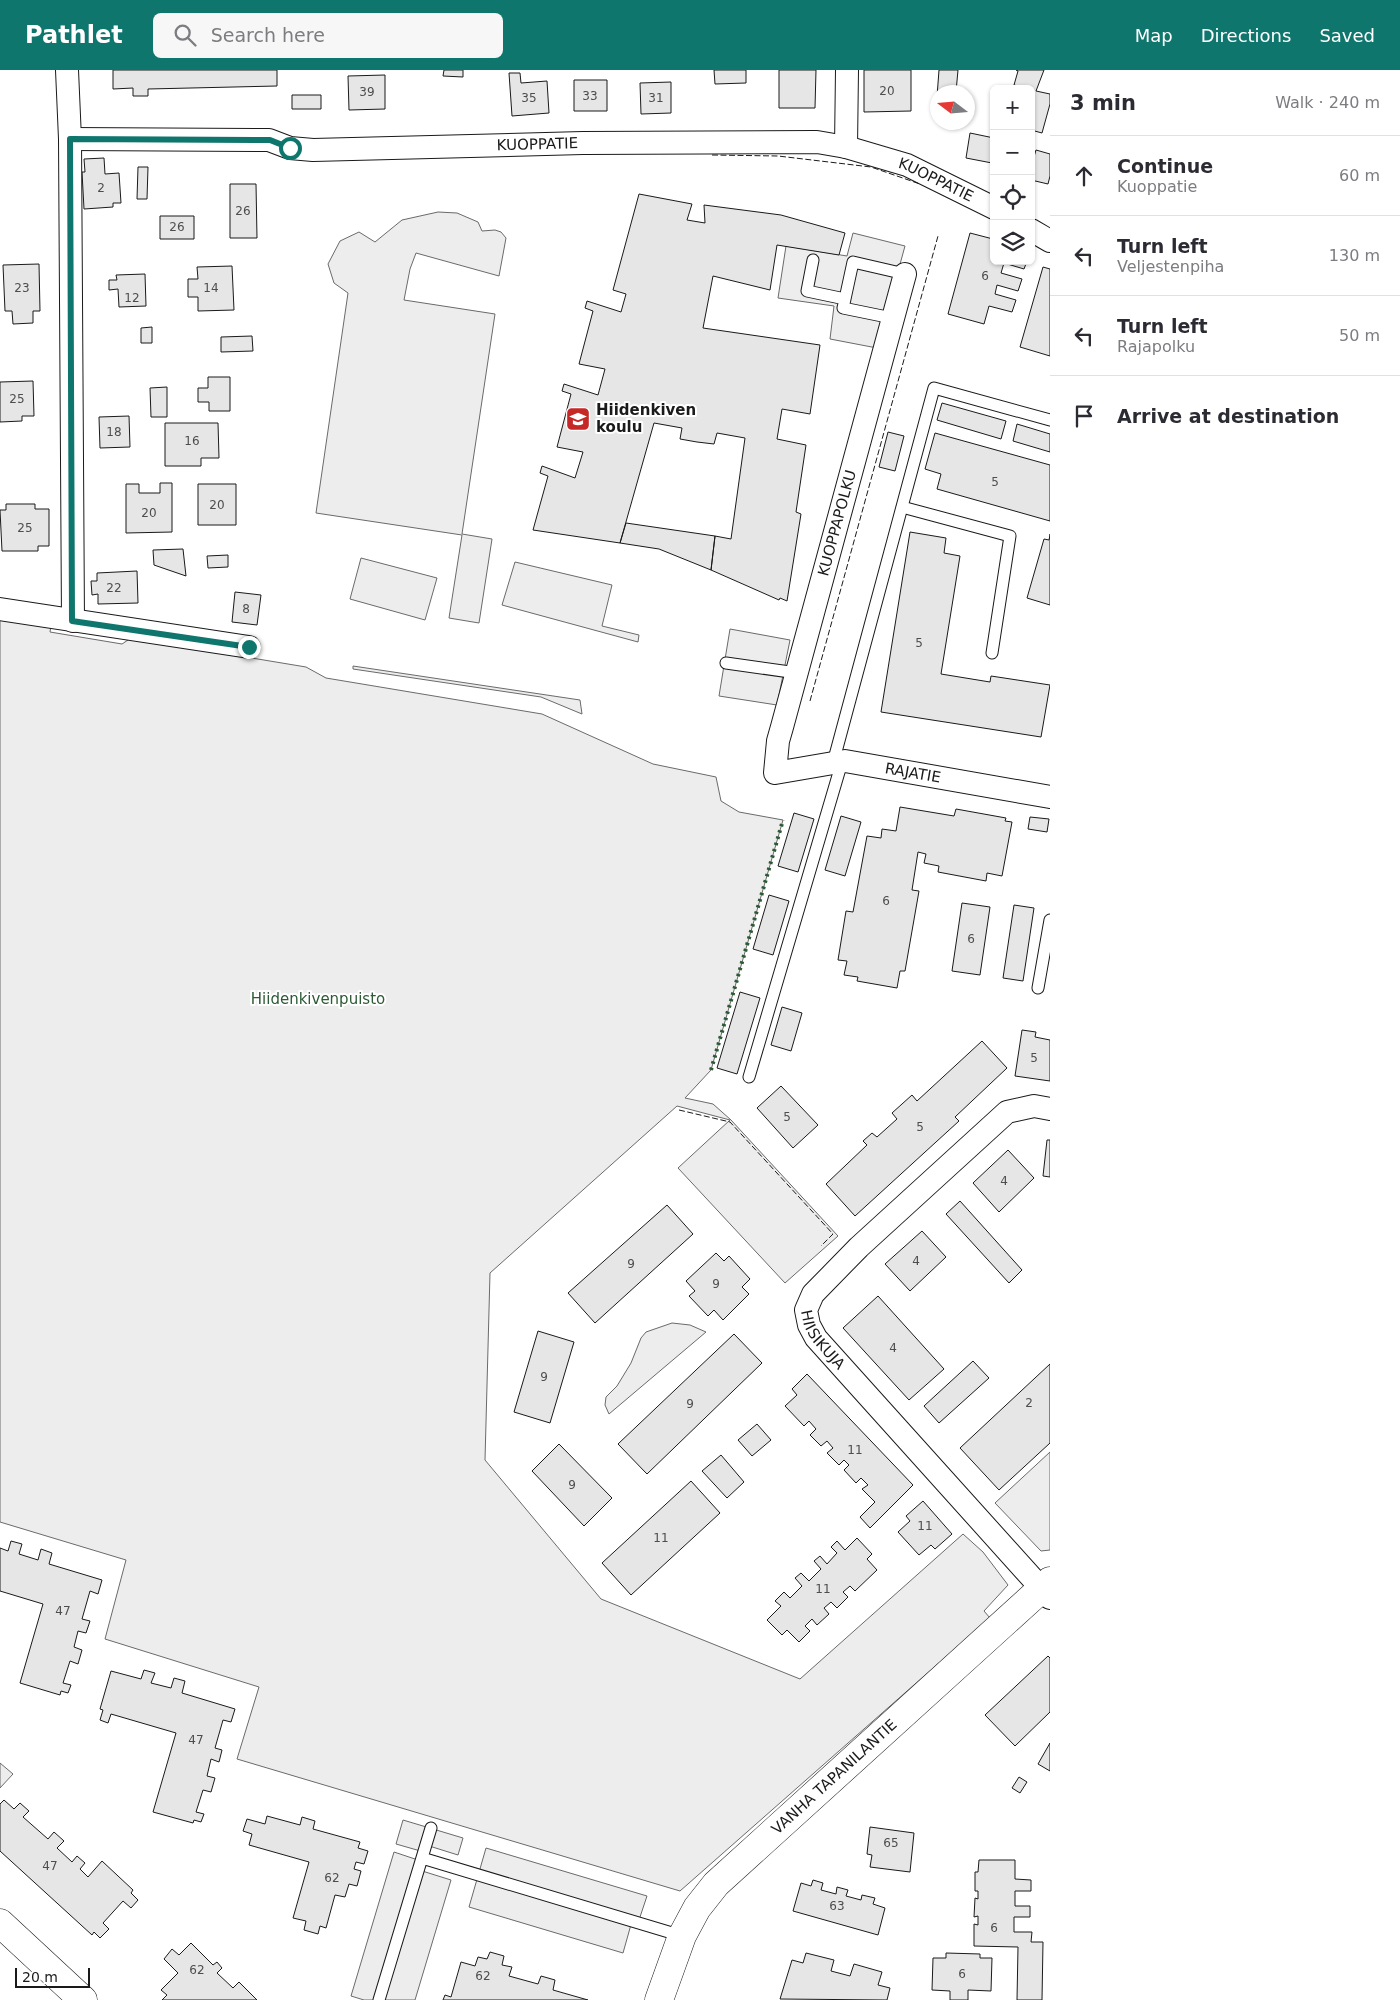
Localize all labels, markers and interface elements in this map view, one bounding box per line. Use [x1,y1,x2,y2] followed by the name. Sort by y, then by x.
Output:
[153,13,503,58] search box
[25,21,123,49] text: Pathlet
[171,21,199,49] icon: search
[211,24,325,46] text: Search here
[1135,25,1173,46] text: Map
[1201,25,1291,46] text: Directions
[1319,25,1375,46] text: Saved
[879,84,895,98] house number: 20
[359,85,375,99] house number: 39
[930,85,975,130] north arrow
[990,85,1035,265] map controls
[990,85,1035,130] button: +
[582,89,598,103] house number: 33
[521,91,537,105] house number: 35
[648,91,664,105] house number: 31
[1070,91,1136,115] text: 3 min
[1275,93,1380,112] text: Walk · 240 m
[990,130,1035,175] button: −
[496,134,578,154] street label: KUOPPATIE
[279,137,302,160] route start
[896,154,977,205] street label: KUOPPATIE
[1117,155,1213,177] text: Continue
[1070,162,1098,190] icon: ahead
[1339,166,1380,185] text: 60 m
[990,175,1035,220] button: locate
[1117,177,1197,196] text: Kuoppatie
[97,181,105,195] house number: 2
[235,204,251,218] house number: 26
[169,220,185,234] house number: 26
[990,220,1035,265] button: layers
[1117,235,1208,257] text: Turn left
[1070,242,1098,270] icon: left
[1329,246,1380,265] text: 130 m
[1117,257,1224,276] text: Veljestenpiha
[981,269,989,283] house number: 6
[14,281,30,295] house number: 23
[203,281,219,295] house number: 14
[124,291,140,305] house number: 12
[1117,315,1208,337] text: Turn left
[1070,322,1098,350] icon: left
[1339,326,1380,345] text: 50 m
[1117,337,1195,356] text: Rajapolku
[9,392,25,406] house number: 25
[596,401,696,436] place label: Hiidenkiven koulu
[1070,402,1098,430] icon: arrive
[1117,405,1339,427] text: Arrive at destination
[565,406,591,432] school or university icon: Hiidenkiven koulu
[106,425,122,439] house number: 18
[184,434,200,448] house number: 16
[814,468,860,578] street label: KUOPPAPOLKU
[991,475,999,489] house number: 5
[209,498,225,512] house number: 20
[141,506,157,520] house number: 20
[17,521,33,535] house number: 25
[106,581,122,595] house number: 22
[242,602,250,616] house number: 8
[238,636,261,659] route end
[915,636,923,650] house number: 5
[883,759,942,787] street label: RAJATIE
[882,894,890,908] house number: 6
[967,932,975,946] house number: 6
[251,990,385,1008] park label: Hiidenkivenpuisto
[1030,1051,1038,1065] house number: 5
[783,1110,791,1124] house number: 5
[916,1120,924,1134] house number: 5
[1000,1174,1008,1188] house number: 4
[912,1254,920,1268] house number: 4
[627,1257,635,1271] house number: 9
[712,1277,720,1291] house number: 9
[797,1308,849,1374] street label: HIISIKUJA
[889,1341,897,1355] house number: 4
[540,1370,548,1384] house number: 9
[1025,1396,1033,1410] house number: 2
[686,1397,694,1411] house number: 9
[847,1443,863,1457] house number: 11
[568,1478,576,1492] house number: 9
[917,1519,933,1533] house number: 11
[653,1531,669,1545] house number: 11
[815,1582,831,1596] house number: 11
[55,1604,71,1618] house number: 47
[768,1715,901,1838] street label: VANHA TAPANILANTIE
[188,1733,204,1747] house number: 47
[883,1836,899,1850] house number: 65
[42,1859,58,1873] house number: 47
[324,1871,340,1885] house number: 62
[829,1899,845,1913] house number: 63
[990,1921,998,1935] house number: 6
[189,1963,205,1977] house number: 62
[15,1965,90,1988] scale bar
[958,1967,966,1981] house number: 6
[22,1969,58,1985] text: 20 m
[475,1969,491,1983] house number: 62

